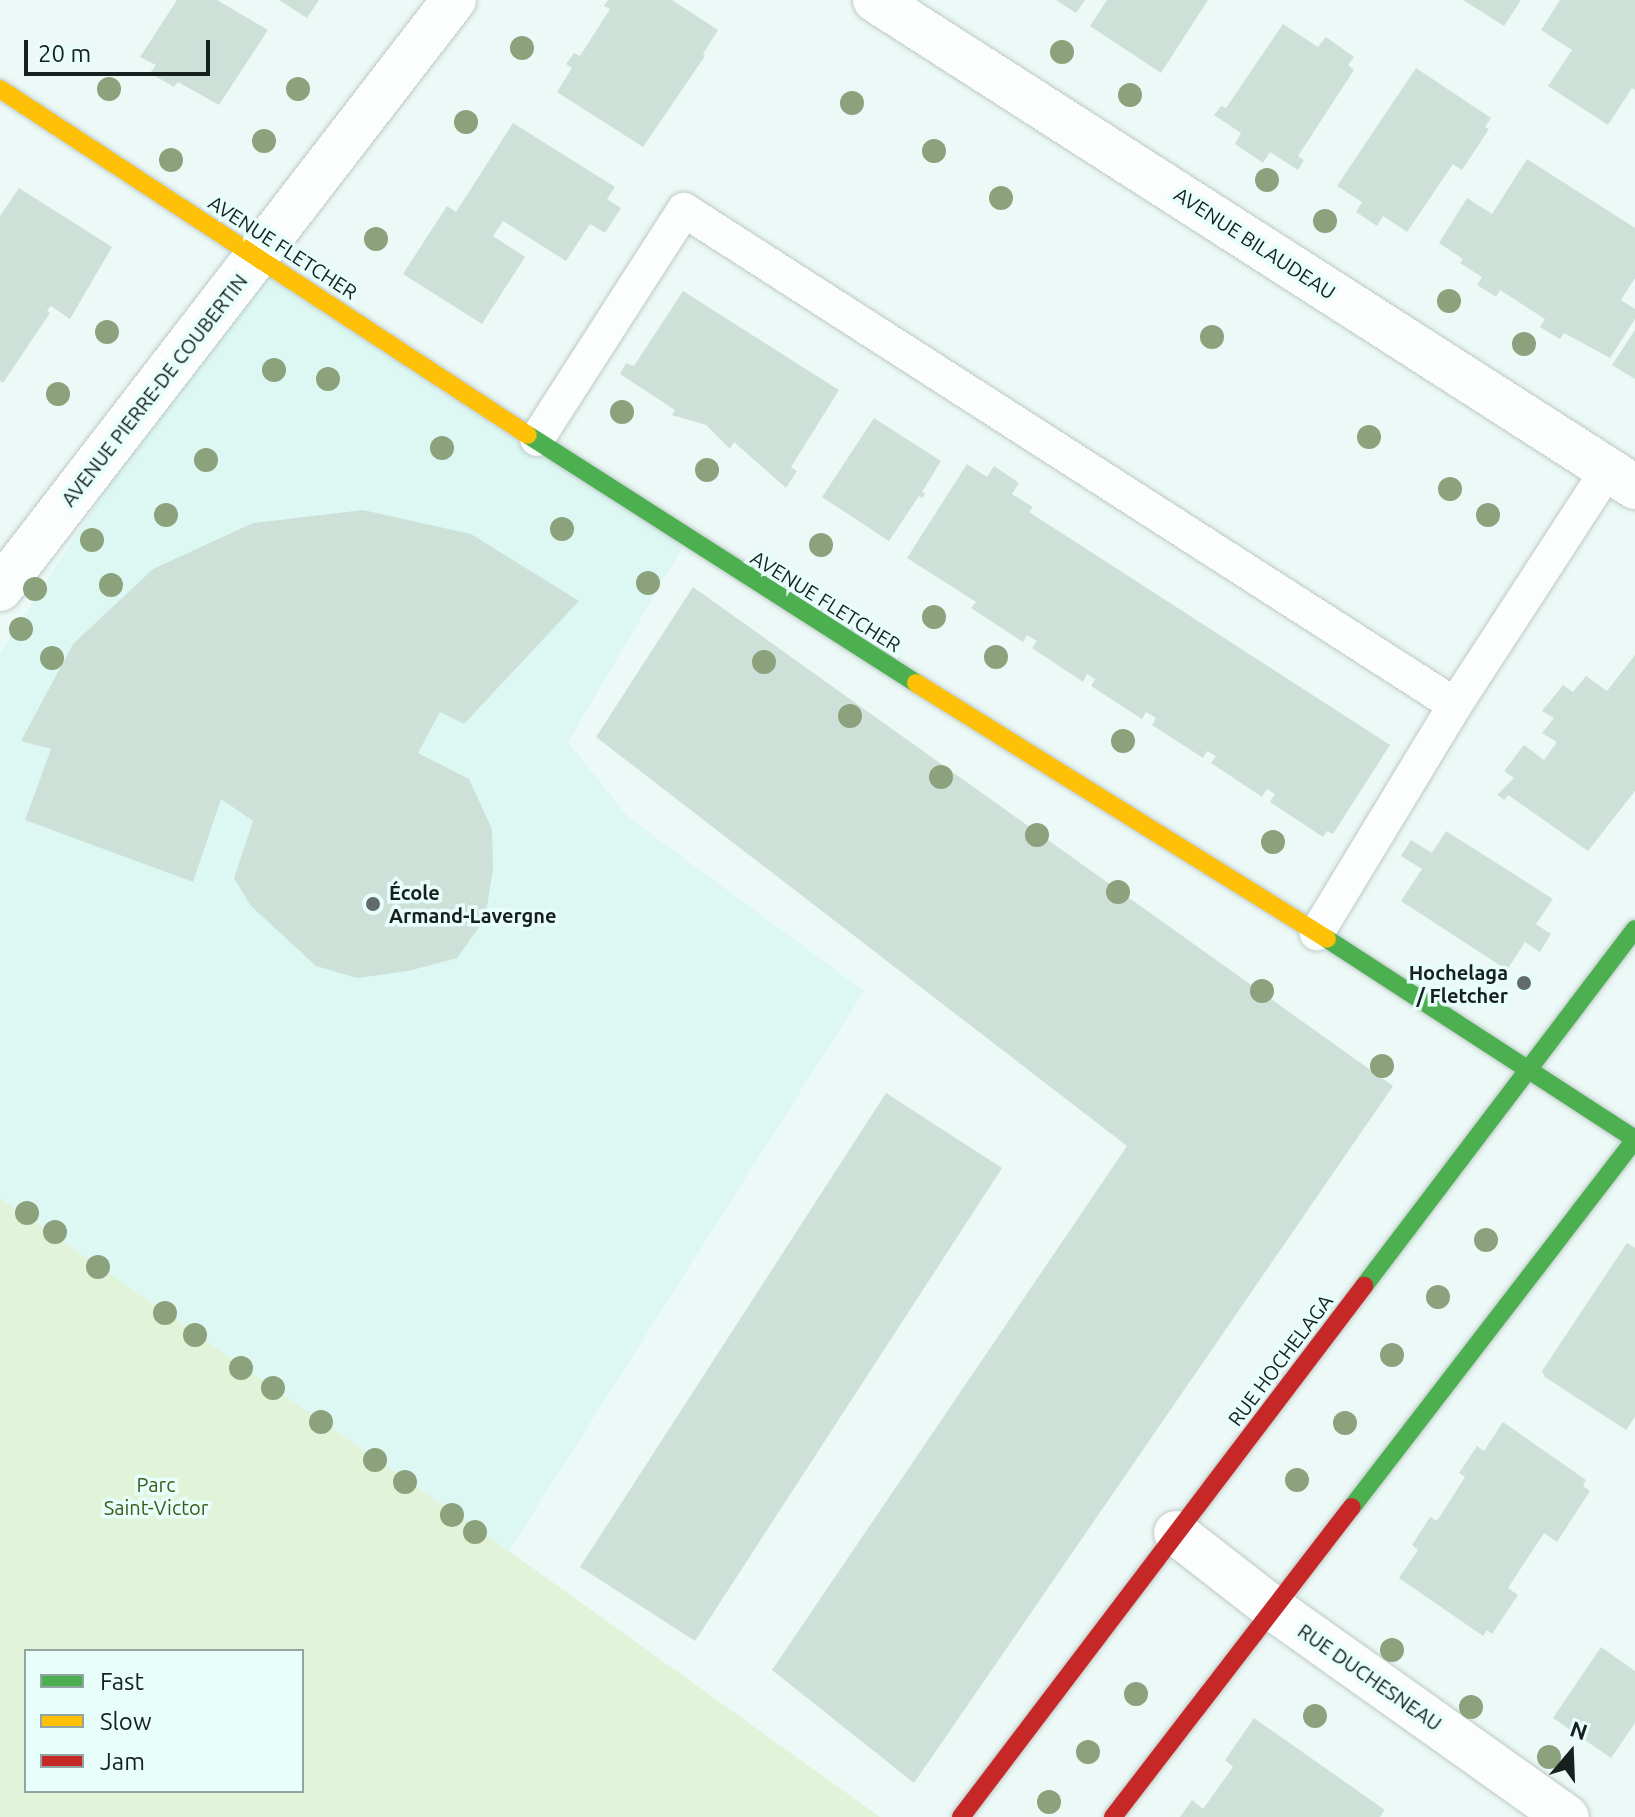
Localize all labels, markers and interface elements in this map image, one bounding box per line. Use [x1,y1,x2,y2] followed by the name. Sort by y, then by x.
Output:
[28,24,214,74] scale bar
[38,40,91,67] text: 20 m
[1170,182,1340,304] street label: AVENUE BILAUDEAU
[204,190,362,304] street label: AVENUE FLETCHER
[56,269,252,511] street label: AVENUE PIERRE-DE COUBERTIN
[747,545,905,657] street label: AVENUE FLETCHER
[389,880,557,927] place label: École Armand-Lavergne
[364,895,382,913] marker: École Armand-Lavergne
[1409,960,1508,1007] place label: Hochelaga / Fletcher
[1515,974,1533,992] marker: Hochelaga / Fletcher
[1223,1289,1337,1431] street label: RUE HOCHELAGA
[104,1472,208,1519] park label: Parc Saint-Victor
[1293,1618,1447,1736] street label: RUE DUCHESNEAU
[24,1649,304,1793] legend
[100,1668,144,1695] text: Fast
[100,1708,152,1735] text: Slow
[1531,1713,1611,1793] north arrow
[1567,1715,1591,1744] text: N
[100,1748,145,1775] text: Jam

